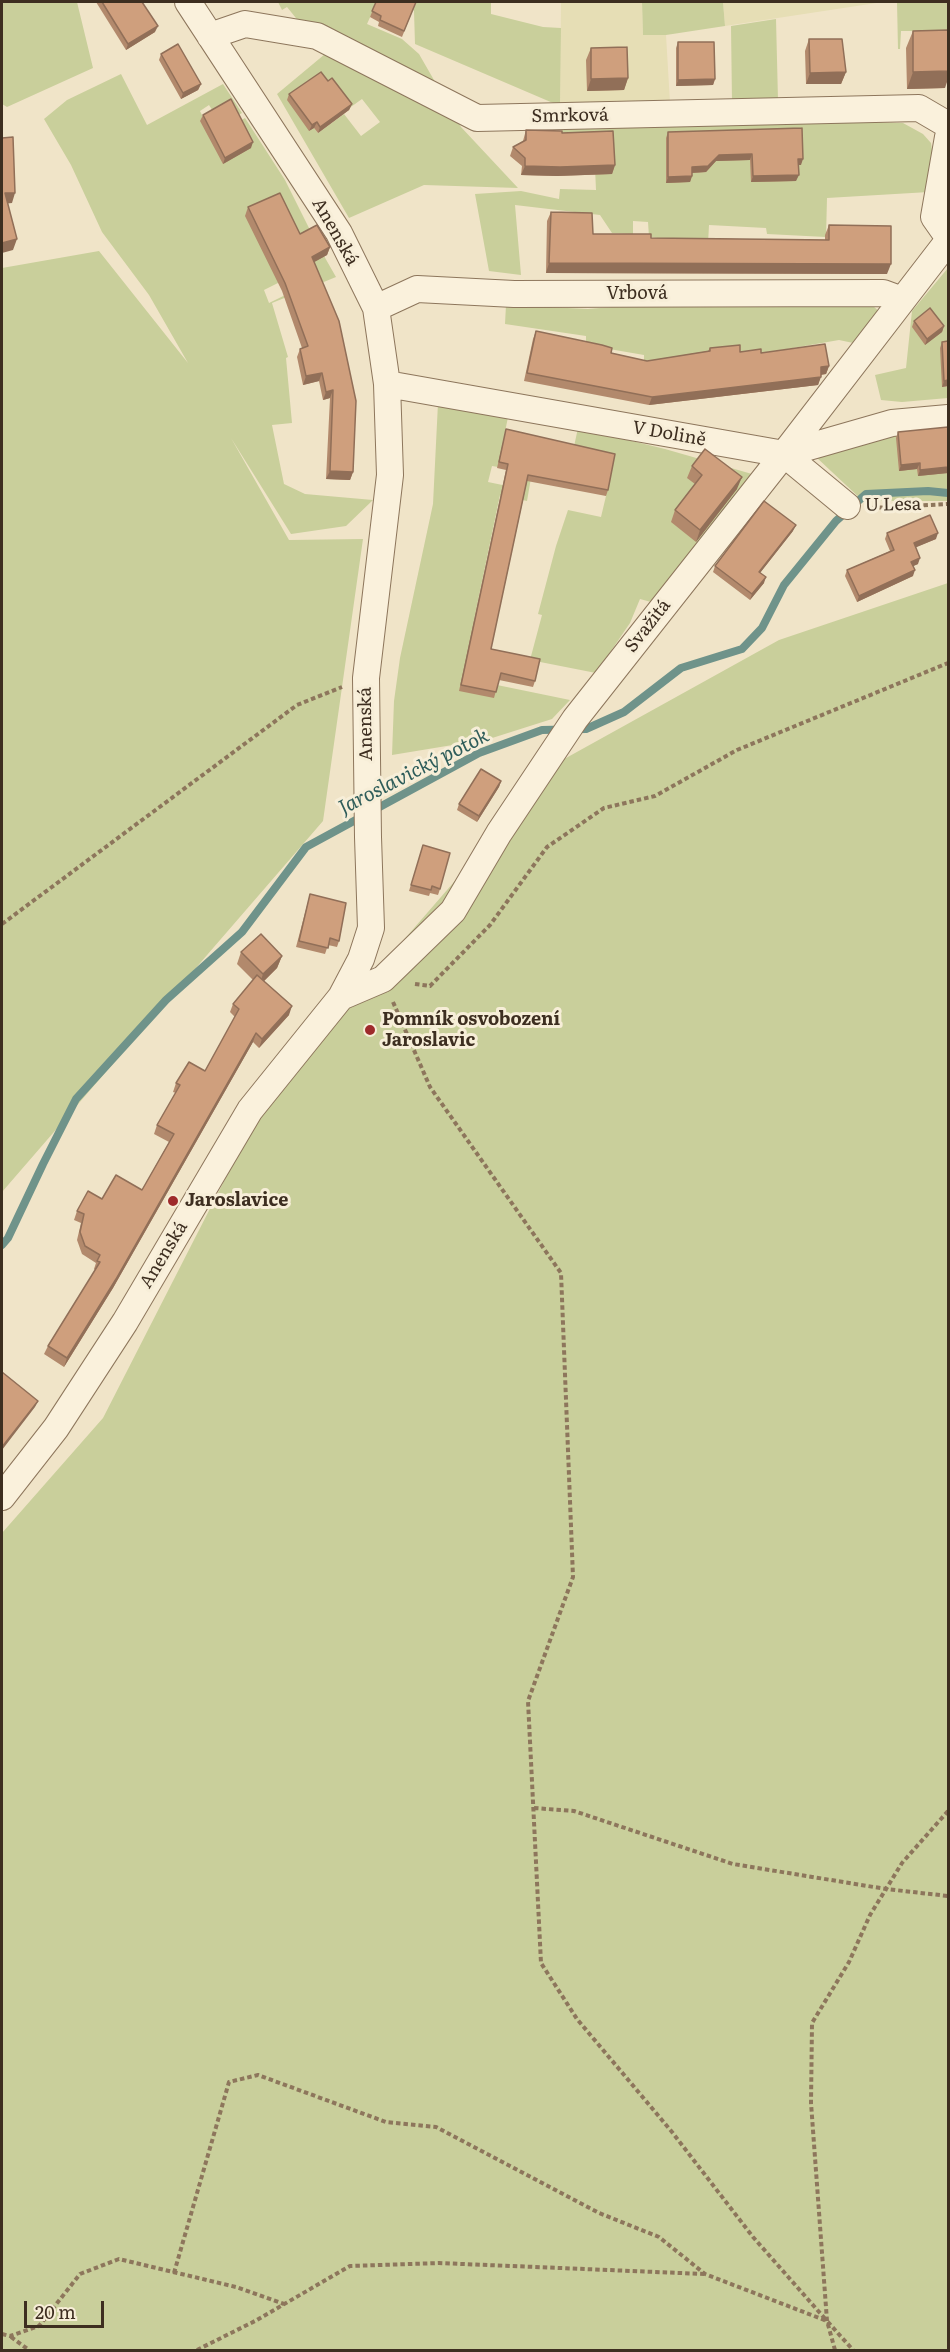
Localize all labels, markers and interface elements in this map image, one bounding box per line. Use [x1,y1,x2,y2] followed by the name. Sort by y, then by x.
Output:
[531,105,609,127] street label: Smrková
[307,194,363,270] street label: Anenská
[606,283,668,305] street label: Vrbová
[631,417,707,451] street label: V Dolině
[865,494,921,516] street label: U Lesa
[621,595,675,657] street label: Svažitá
[355,687,377,761] street label: Anenská
[335,724,493,820] water label: Jaroslavický potok
[382,1009,560,1052] place label: Pomník osvobození Jaroslavic
[363,1023,377,1037] marker: Pomník osvobození Jaroslavic
[185,1190,288,1212] place label: Jaroslavice
[166,1194,180,1208] marker: Jaroslavice
[136,1218,192,1292] street label: Anenská
[27,2289,106,2327] scale bar
[35,2298,76,2325] text: 20 m

